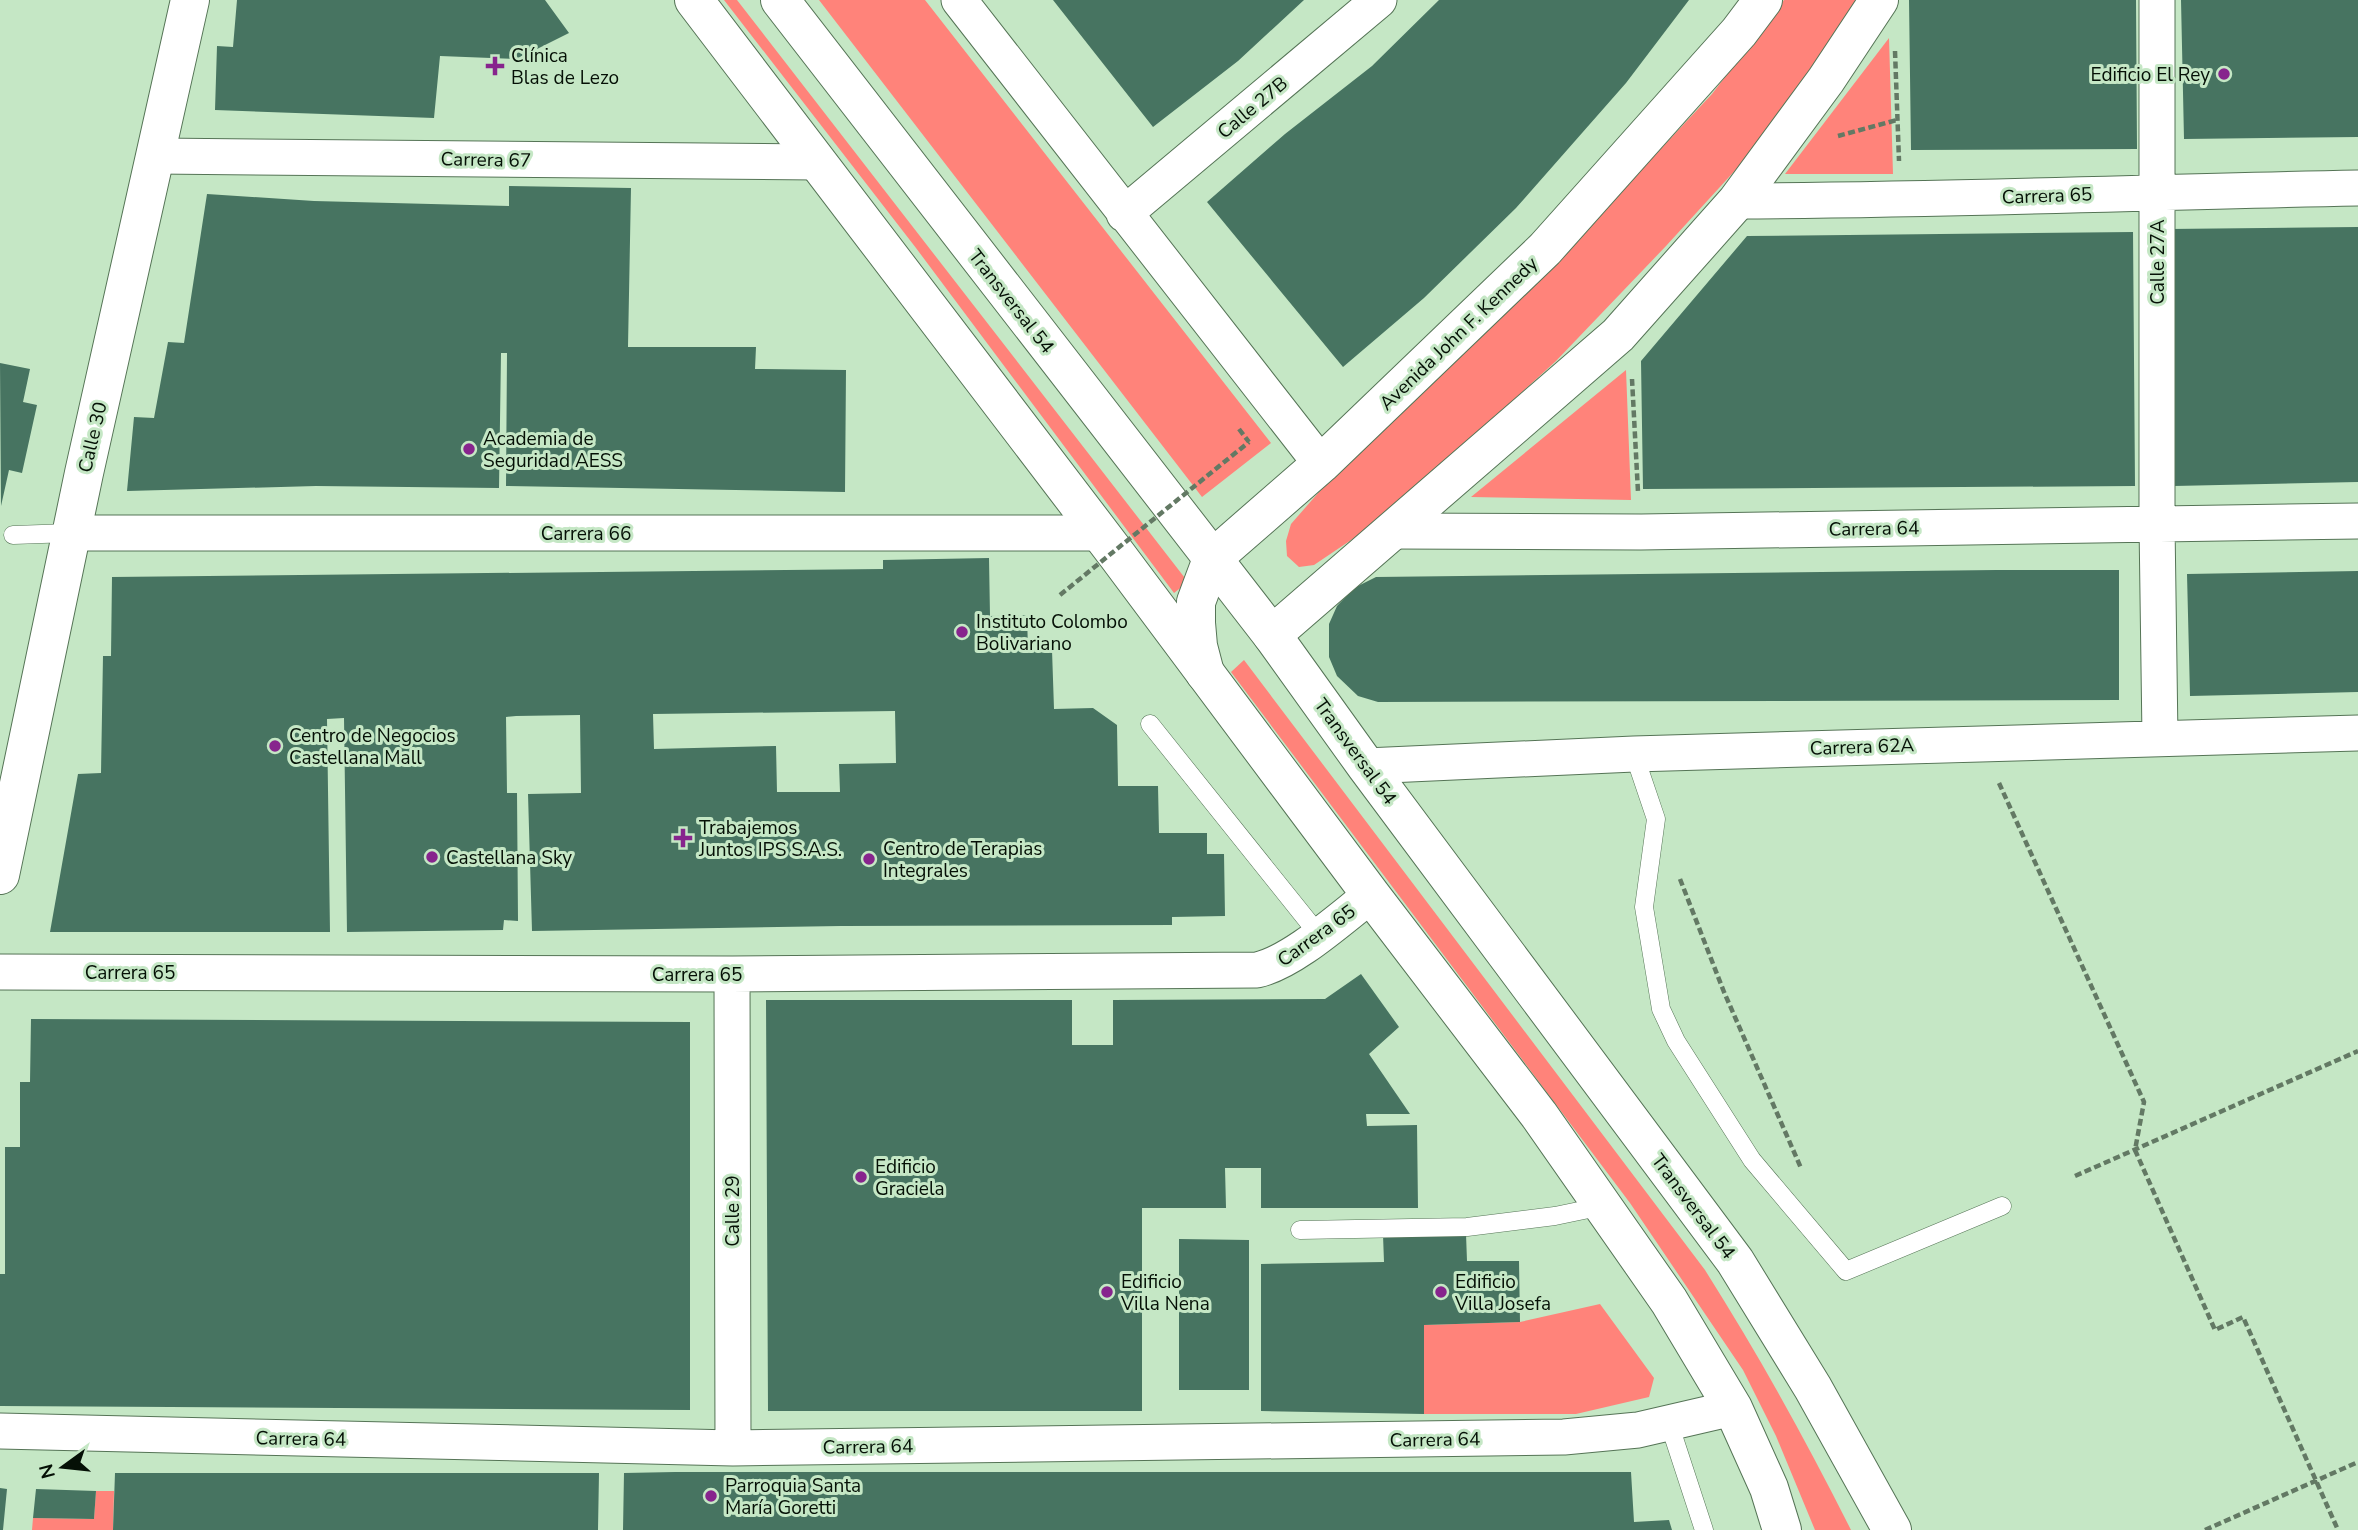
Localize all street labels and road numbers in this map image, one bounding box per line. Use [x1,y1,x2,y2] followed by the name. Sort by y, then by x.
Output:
[1212,71,1293,145] street label: Calle 27B
[440,146,532,174] street label: Carrera 67
[2001,181,2093,211] street label: Carrera 65
[2145,219,2171,305] street label: Calle 27A
[962,244,1060,359] street label: Transversal 54
[1374,251,1544,416] street label: Avenida John F. Kennedy
[72,399,114,475] street label: Calle 30
[1828,515,1920,543] street label: Carrera 64
[541,521,631,547] street label: Carrera 66
[1308,693,1403,810] street label: Transversal 54
[1809,732,1915,762] street label: Carrera 62A
[1272,899,1361,973] street label: Carrera 65
[85,960,175,986] street label: Carrera 65
[652,962,742,988] street label: Carrera 65
[1645,1149,1741,1265] street label: Transversal 54
[720,1175,746,1247] street label: Calle 29
[255,1425,347,1453] street label: Carrera 64
[1389,1426,1481,1454] street label: Carrera 64
[822,1433,914,1461] street label: Carrera 64

